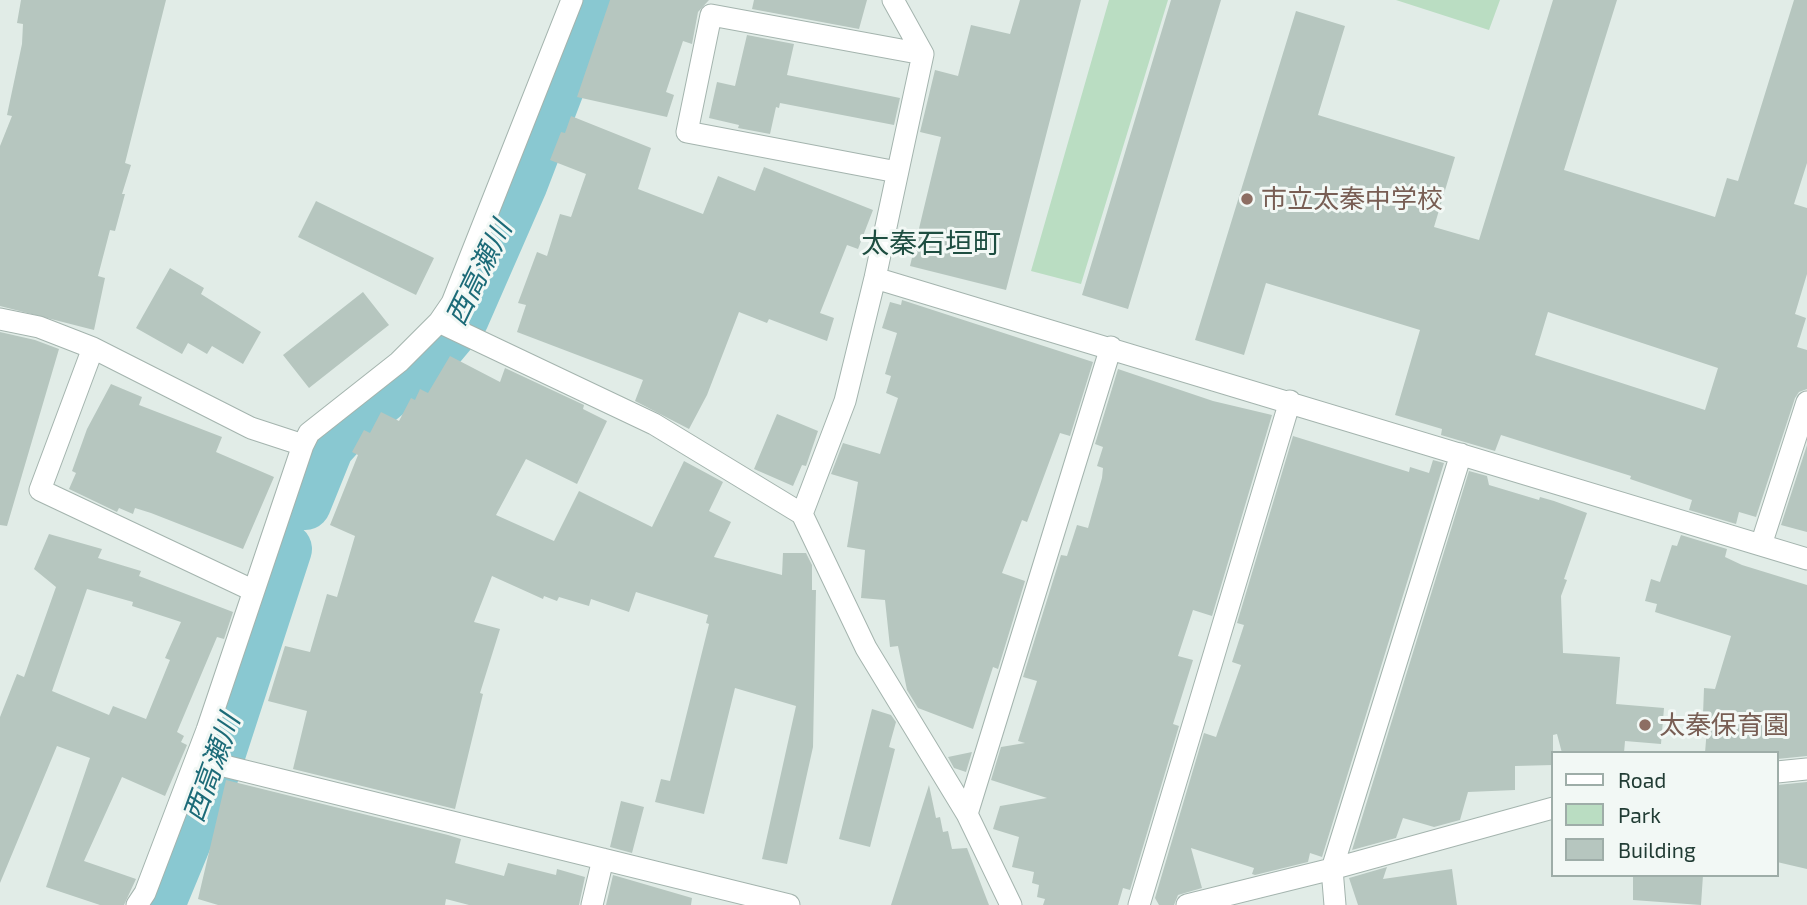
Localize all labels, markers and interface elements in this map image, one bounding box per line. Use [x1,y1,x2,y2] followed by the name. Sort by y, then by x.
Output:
[1261,183,1443,215] place label: 市立太秦中学校
[1239,191,1255,207] marker: 市立太秦中学校
[439,215,519,331] water label: 西高瀬川
[861,227,1001,261] district label: 太秦石垣町
[1659,709,1789,741] place label: 太秦保育園
[177,710,247,826] water label: 西高瀬川
[1637,717,1653,733] marker: 太秦保育園
[1552,751,1779,877] legend
[1618,767,1666,792] text: Road
[1618,802,1661,827] text: Park
[1618,837,1696,862] text: Building

